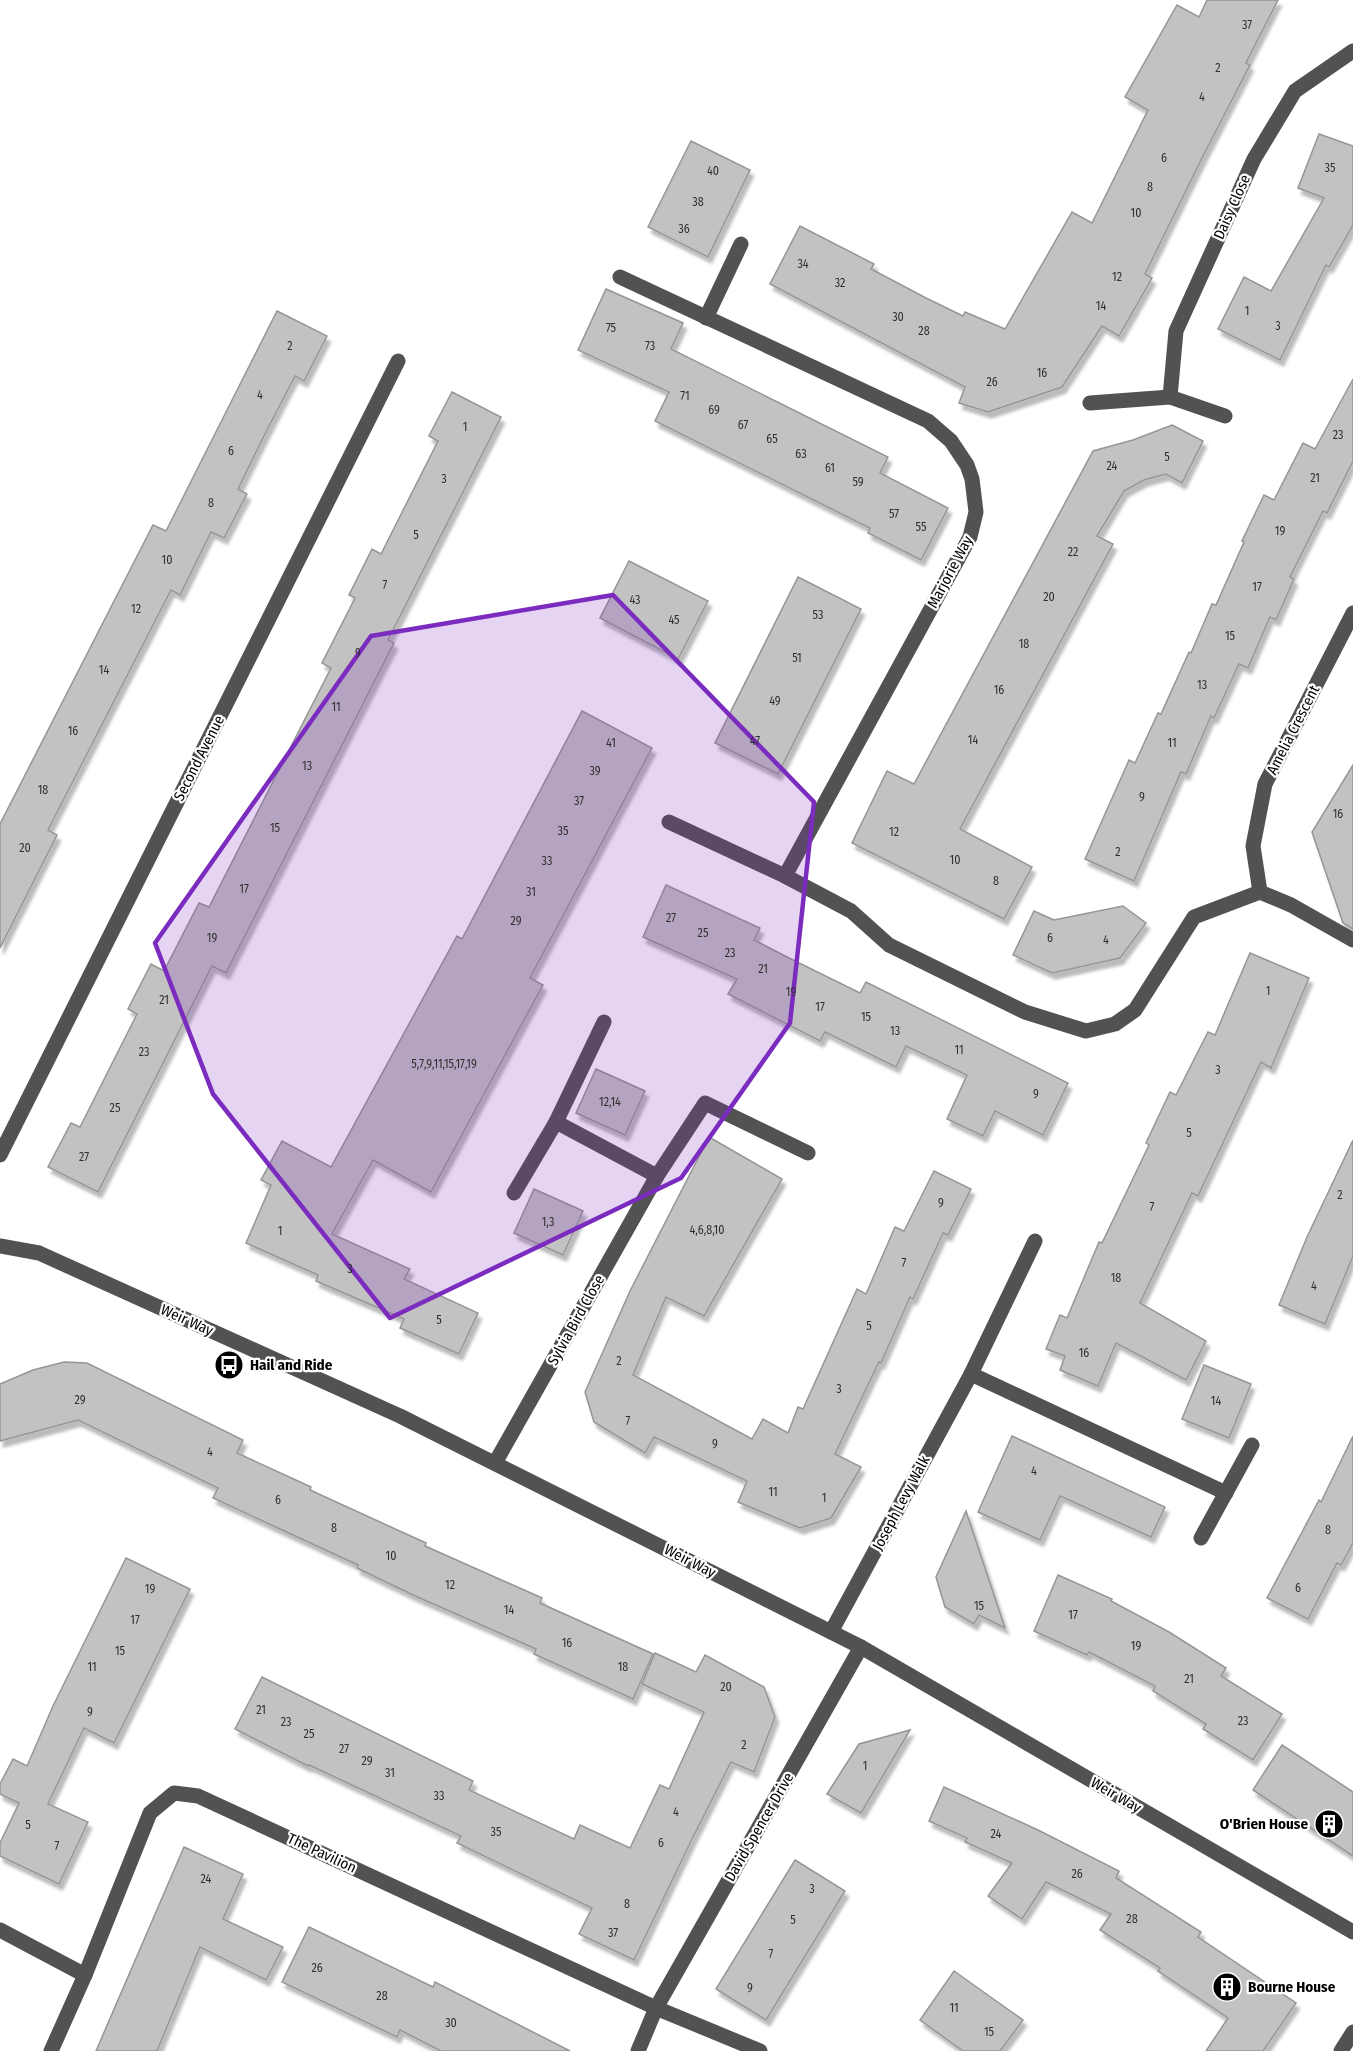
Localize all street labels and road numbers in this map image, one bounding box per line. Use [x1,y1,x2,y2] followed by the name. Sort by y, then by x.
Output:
[1210,172,1254,242] street label: Daisy Close
[923,532,977,611] street label: Marjorie Way
[1263,682,1323,778] street label: Amelia Crescent
[170,712,228,804] street label: Second Avenue
[544,1272,608,1368] street label: Sylvia Bird Close
[158,1300,216,1340] street label: Weir Way
[868,1453,934,1553] street label: Joseph Levy Walk
[661,1540,719,1582] street label: Weir Way
[721,1769,797,1885] street label: David Spencer Drive
[1087,1773,1145,1817] street label: Weir Way
[285,1829,359,1877] street label: The Pavilion

